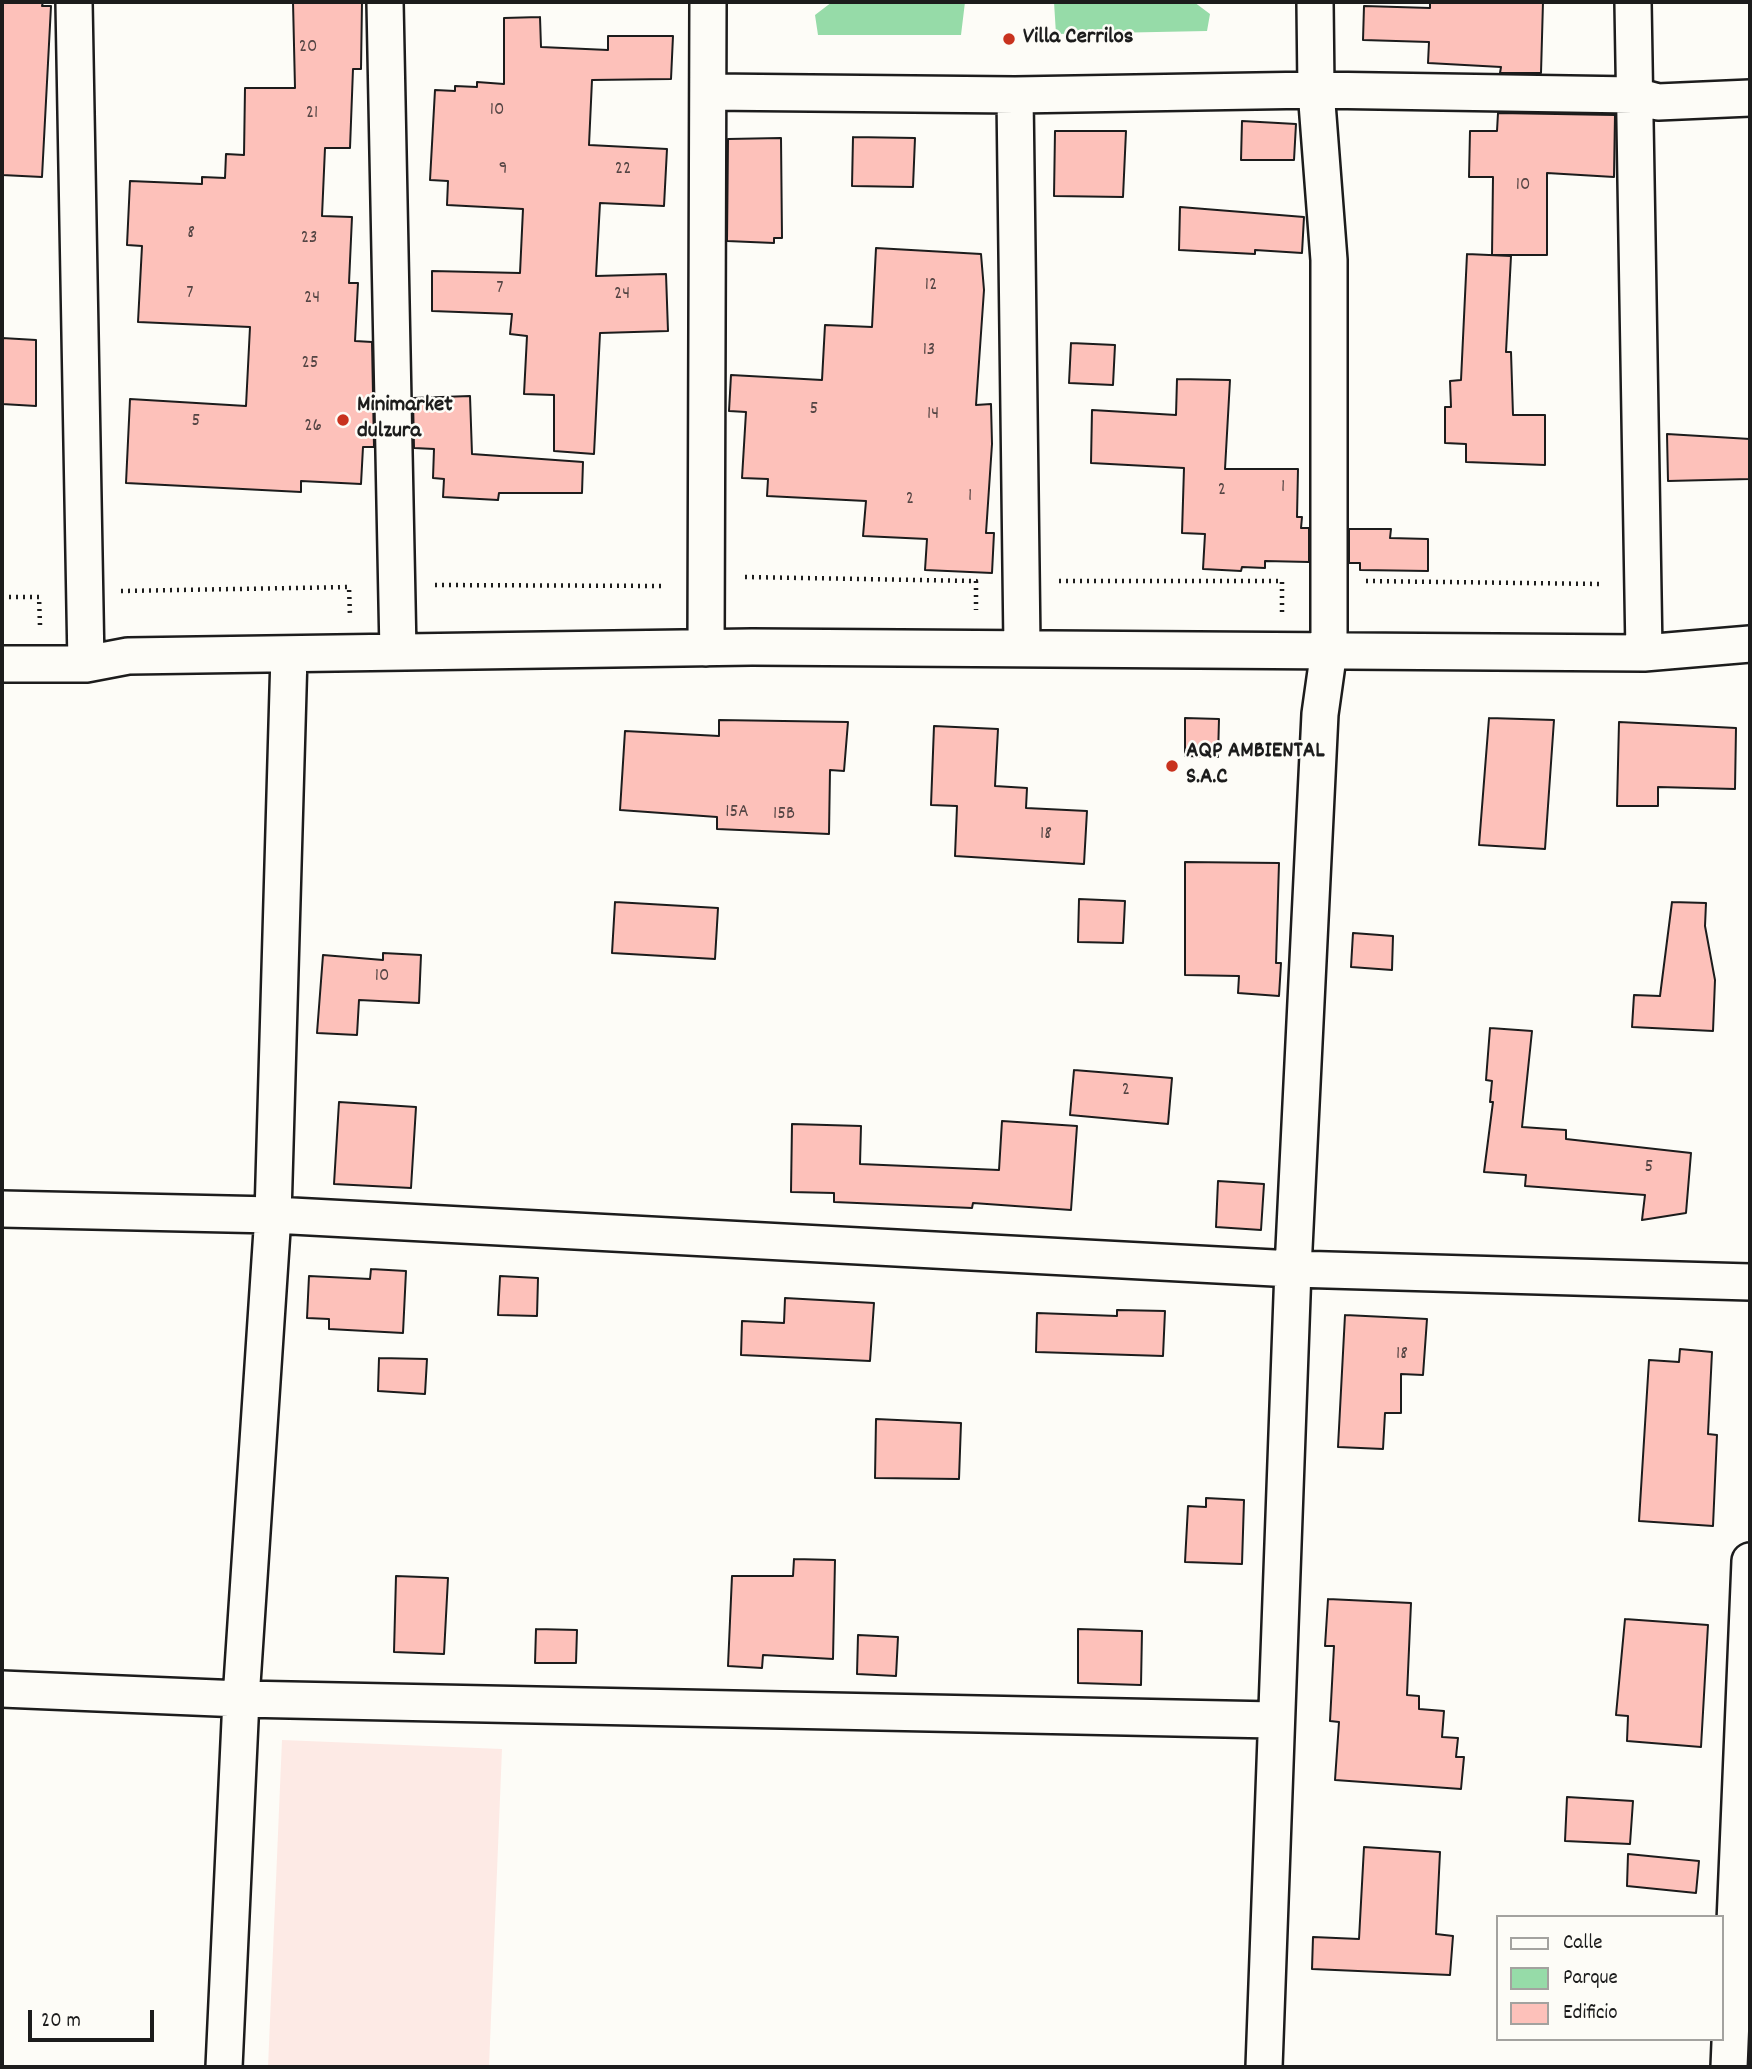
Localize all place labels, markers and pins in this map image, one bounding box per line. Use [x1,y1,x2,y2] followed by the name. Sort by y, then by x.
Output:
[1023,25,1133,53] place label: Villa Cerrilos
[1001,31,1017,47] marker: Villa Cerrilos
[357,393,453,447] place label: Minimarket dulzura
[335,412,351,428] marker: Minimarket dulzura
[1186,739,1325,793] place label: AQP AMBIENTAL S.A.C
[1164,758,1180,774] marker: AQP AMBIENTAL S.A.C

